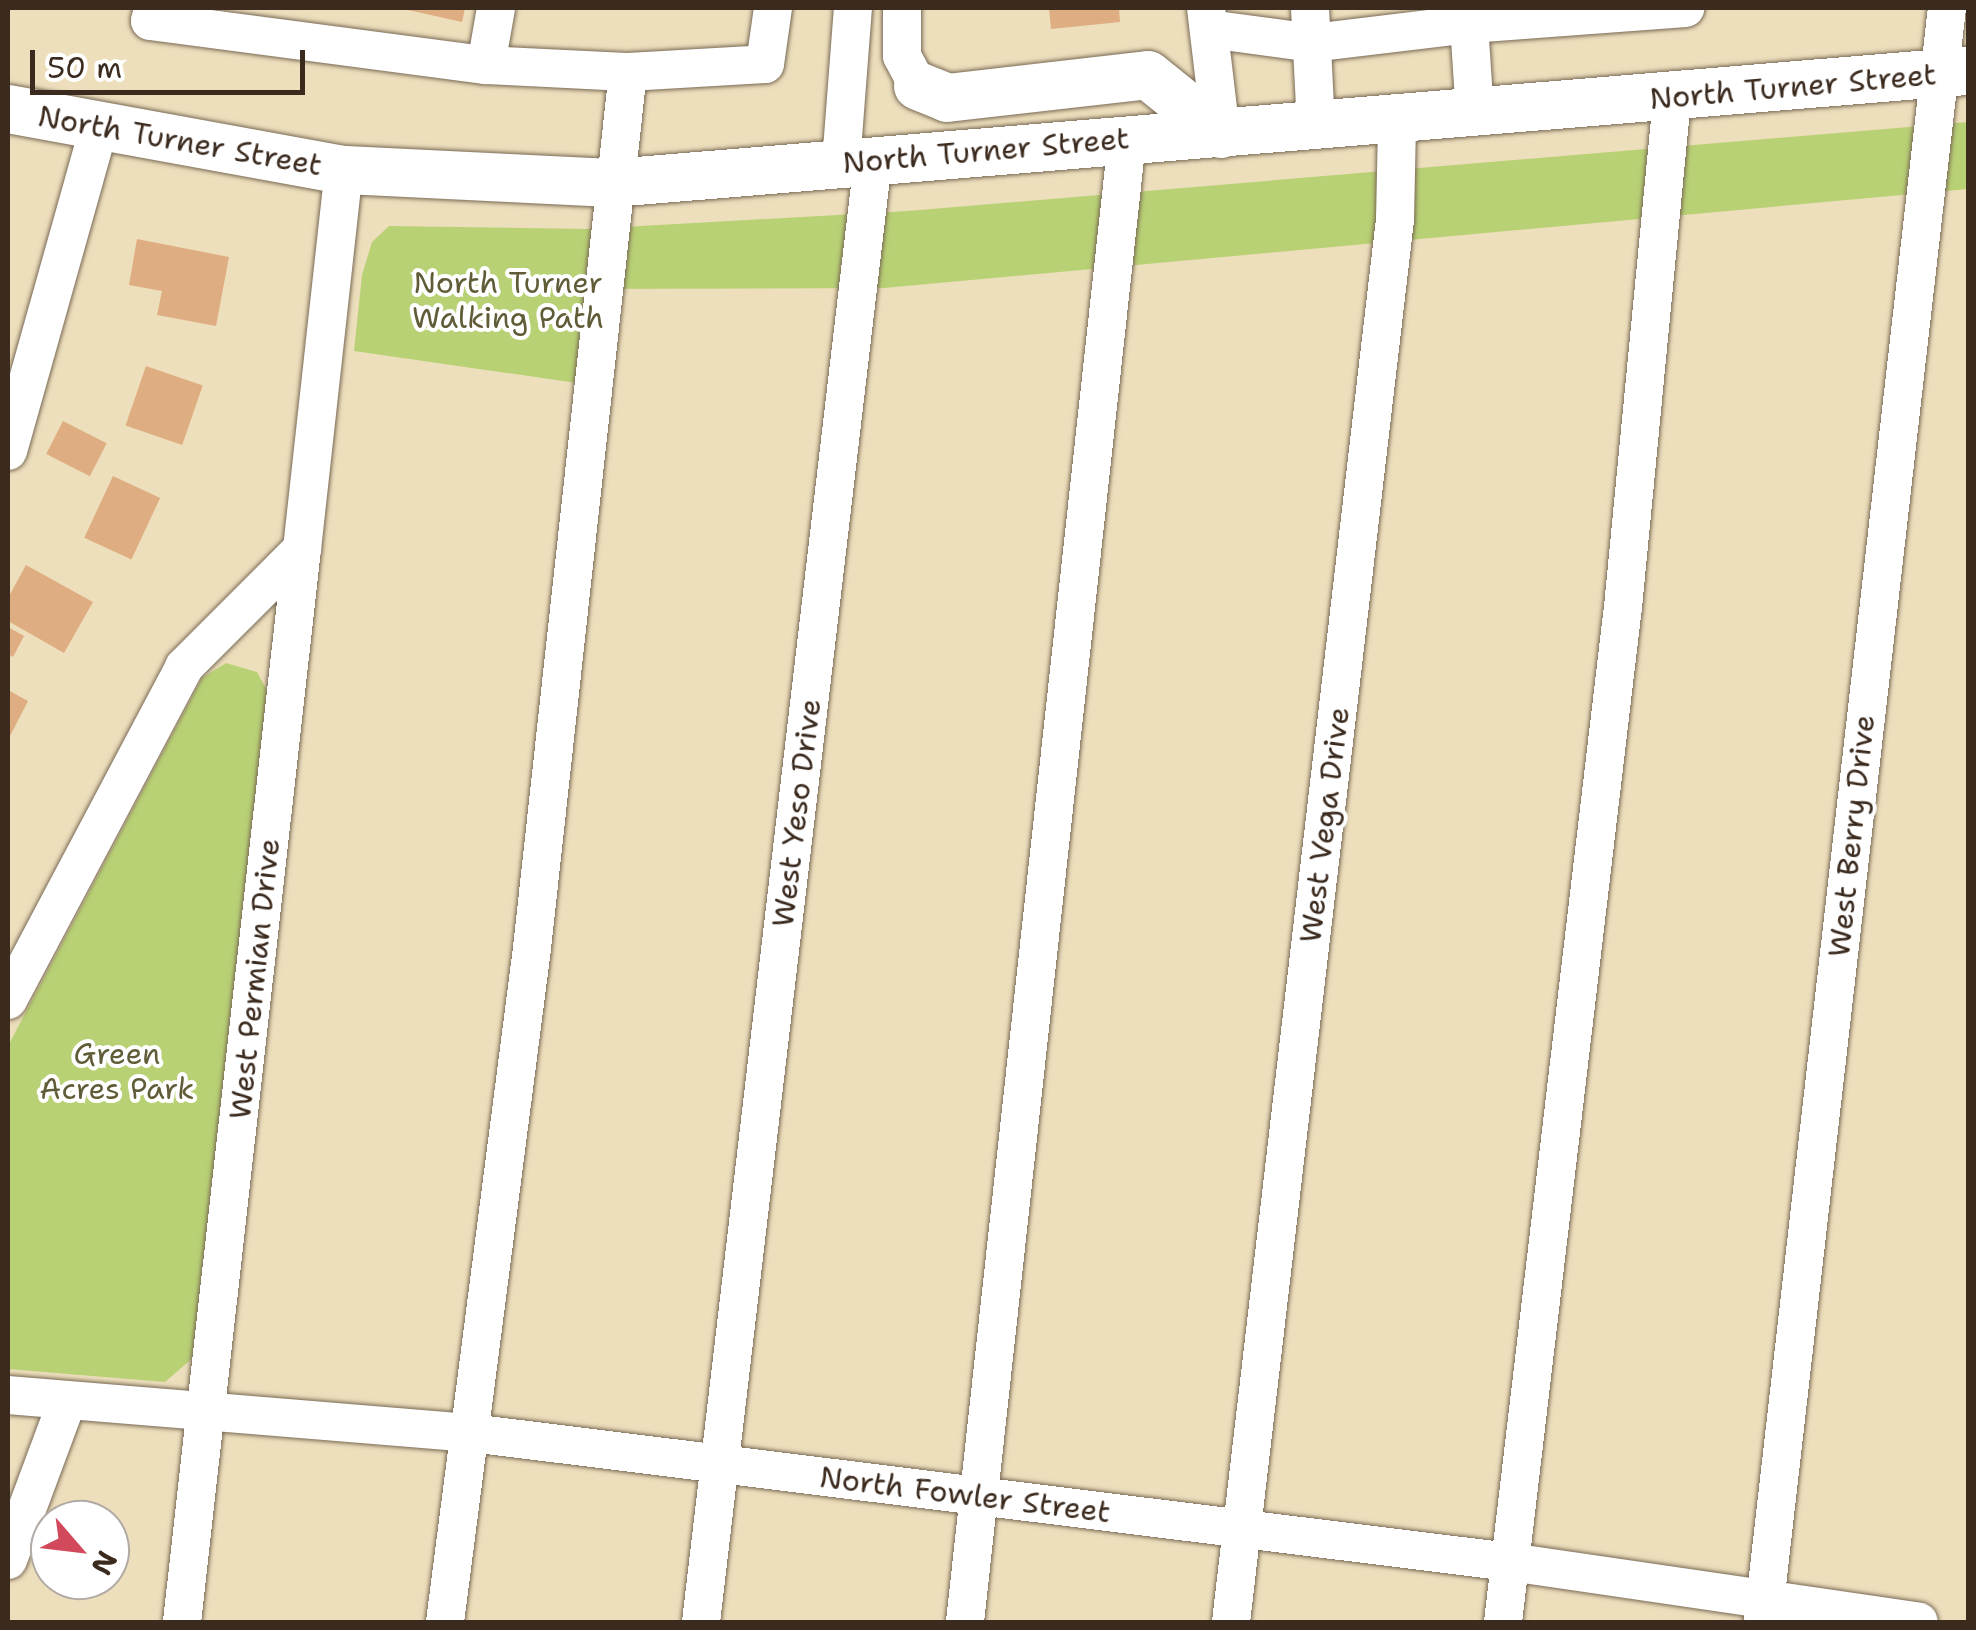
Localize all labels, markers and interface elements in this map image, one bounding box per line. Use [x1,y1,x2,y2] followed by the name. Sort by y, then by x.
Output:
[35,30,310,92] scale bar
[47,47,122,88] text: 50 m
[1648,57,1938,117] street label: North Turner Street
[35,98,325,184] street label: North Turner Street
[841,121,1131,181] street label: North Turner Street
[412,265,604,336] park label: North Turner Walking Path
[765,697,829,929] street label: West Yeso Drive
[1293,705,1357,945] street label: West Vega Drive
[1821,713,1883,959] street label: West Berry Drive
[222,837,288,1121] street label: West Permian Drive
[40,1036,194,1106] park label: Green Acres Park
[818,1459,1112,1531] street label: North Fowler Street
[30,1500,130,1600] north arrow
[83,1544,127,1582] text: N

